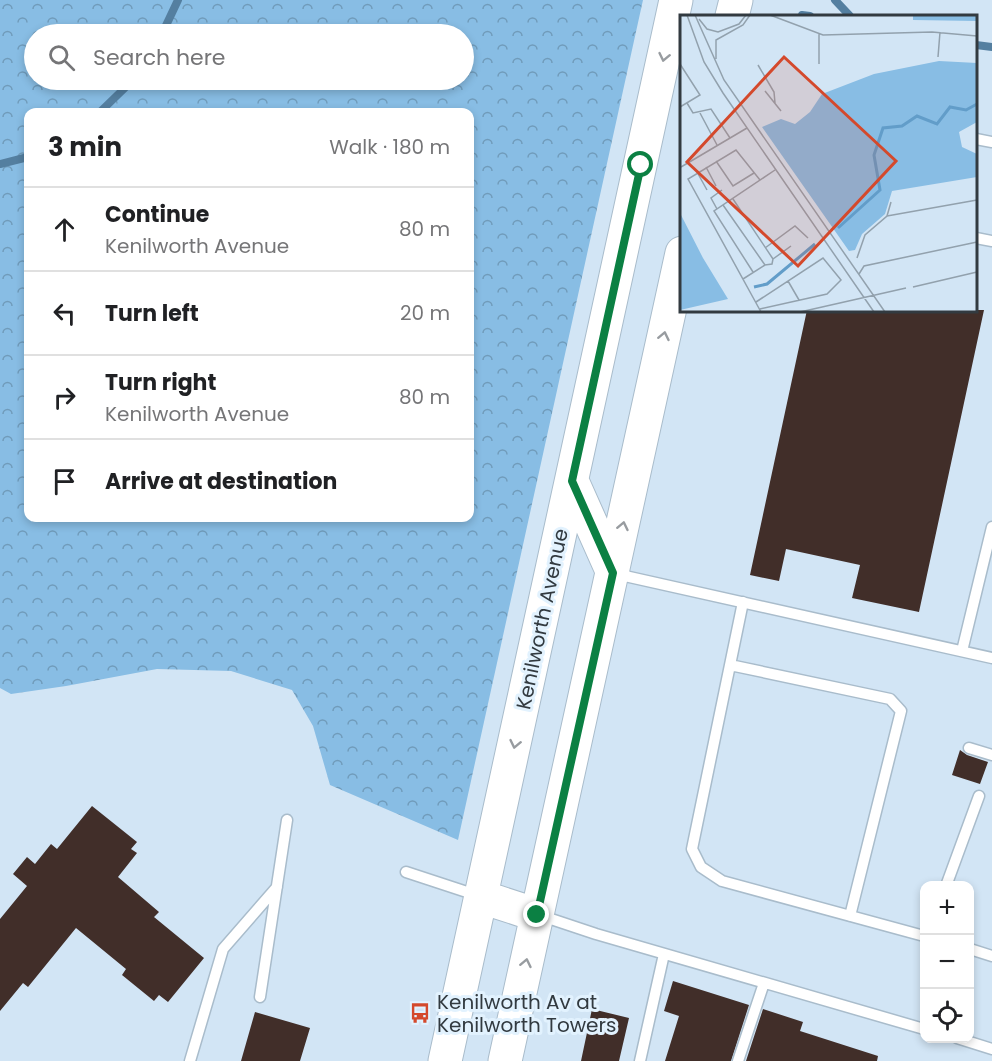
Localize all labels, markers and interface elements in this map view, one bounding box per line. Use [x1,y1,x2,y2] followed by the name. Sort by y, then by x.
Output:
[680,15,977,312] inset map
[24,24,474,90] search box
[45,41,78,74] icon: search
[93,42,226,73] text: Search here
[658,52,671,62] one-way arrow
[48,129,122,165] text: 3 min
[329,133,450,161] text: Walk · 180 m
[627,151,653,177] route start
[105,199,209,230] text: Continue
[48,213,81,246] icon: ahead
[399,215,450,243] text: 80 m
[105,232,289,260] text: Kenilworth Avenue
[48,297,81,330] icon: left
[105,298,199,329] text: Turn left
[400,299,450,327] text: 20 m
[657,331,670,341] one-way arrow
[105,367,216,398] text: Turn right
[48,381,81,414] icon: right
[399,383,450,411] text: 80 m
[105,400,289,428] text: Kenilworth Avenue
[48,465,81,498] icon: arrive
[105,466,337,497] text: Arrive at destination
[616,522,629,532] one-way arrow
[509,526,575,712] street label: Kenilworth Avenue
[510,738,523,748] one-way arrow
[920,881,974,1043] map controls
[920,881,974,935] button: +
[523,901,549,927] route end
[920,935,974,989] button: −
[519,958,532,968] one-way arrow
[437,988,616,1039] place label: Kenilworth Av at Kenilworth Towers
[920,989,974,1043] button: locate
[408,1001,432,1025] bus stop icon: Kenilworth Av at Kenilworth Towers

